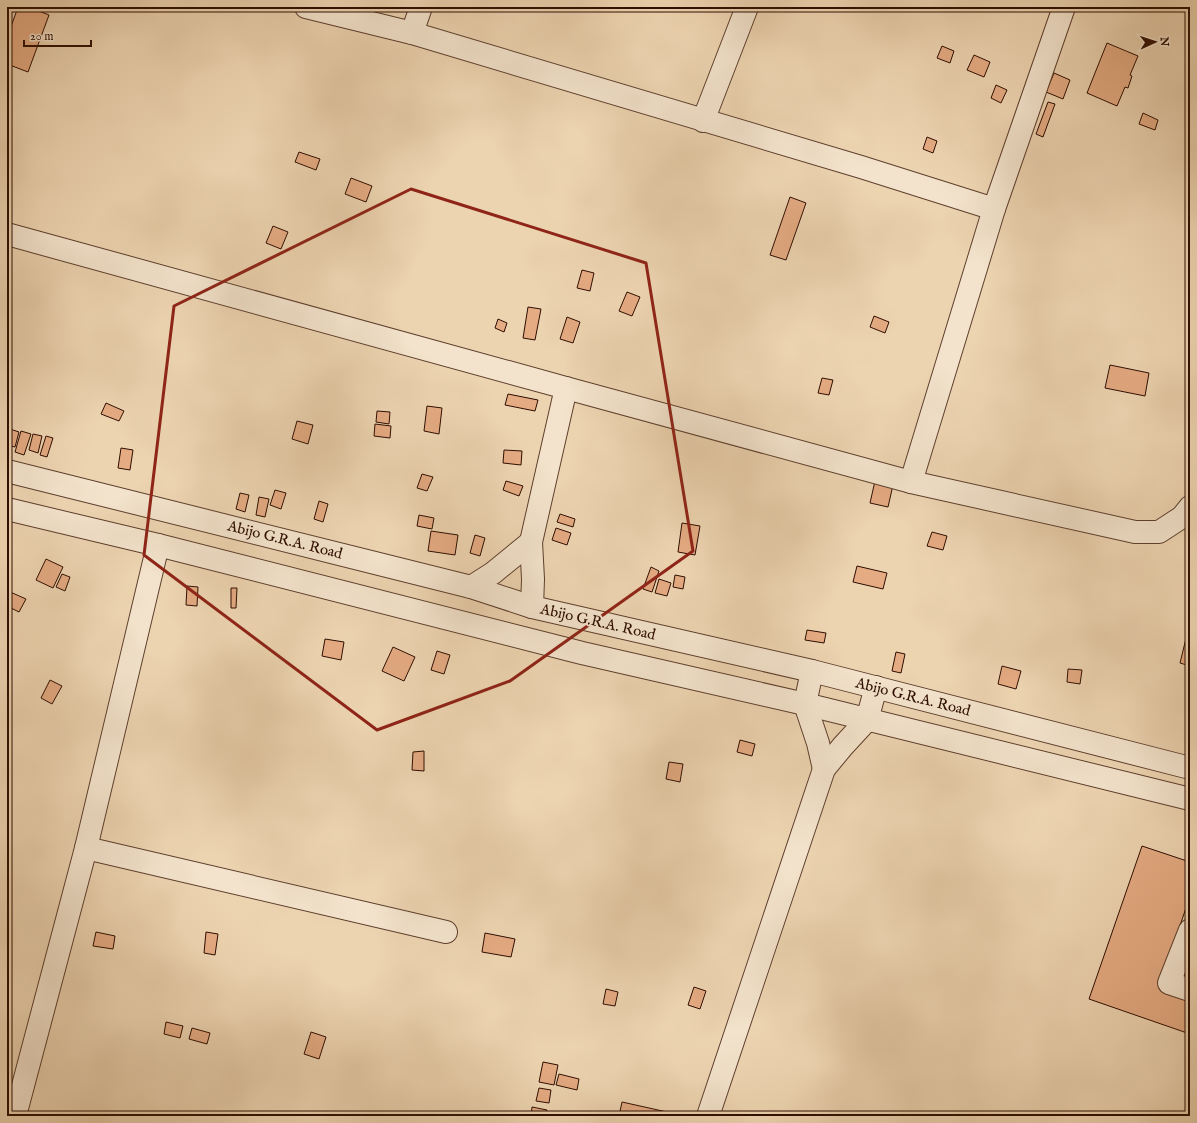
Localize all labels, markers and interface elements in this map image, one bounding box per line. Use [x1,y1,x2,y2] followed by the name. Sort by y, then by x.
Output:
[24,22,91,48] scale bar
[1135,22,1175,62] north arrow
[30,29,53,44] text: 20 m
[1157,35,1171,47] text: N
[225,516,345,564] street label: Abijo G.R.A. Road
[537,599,658,645] street label: Abijo G.R.A. Road
[853,673,973,721] street label: Abijo G.R.A. Road

